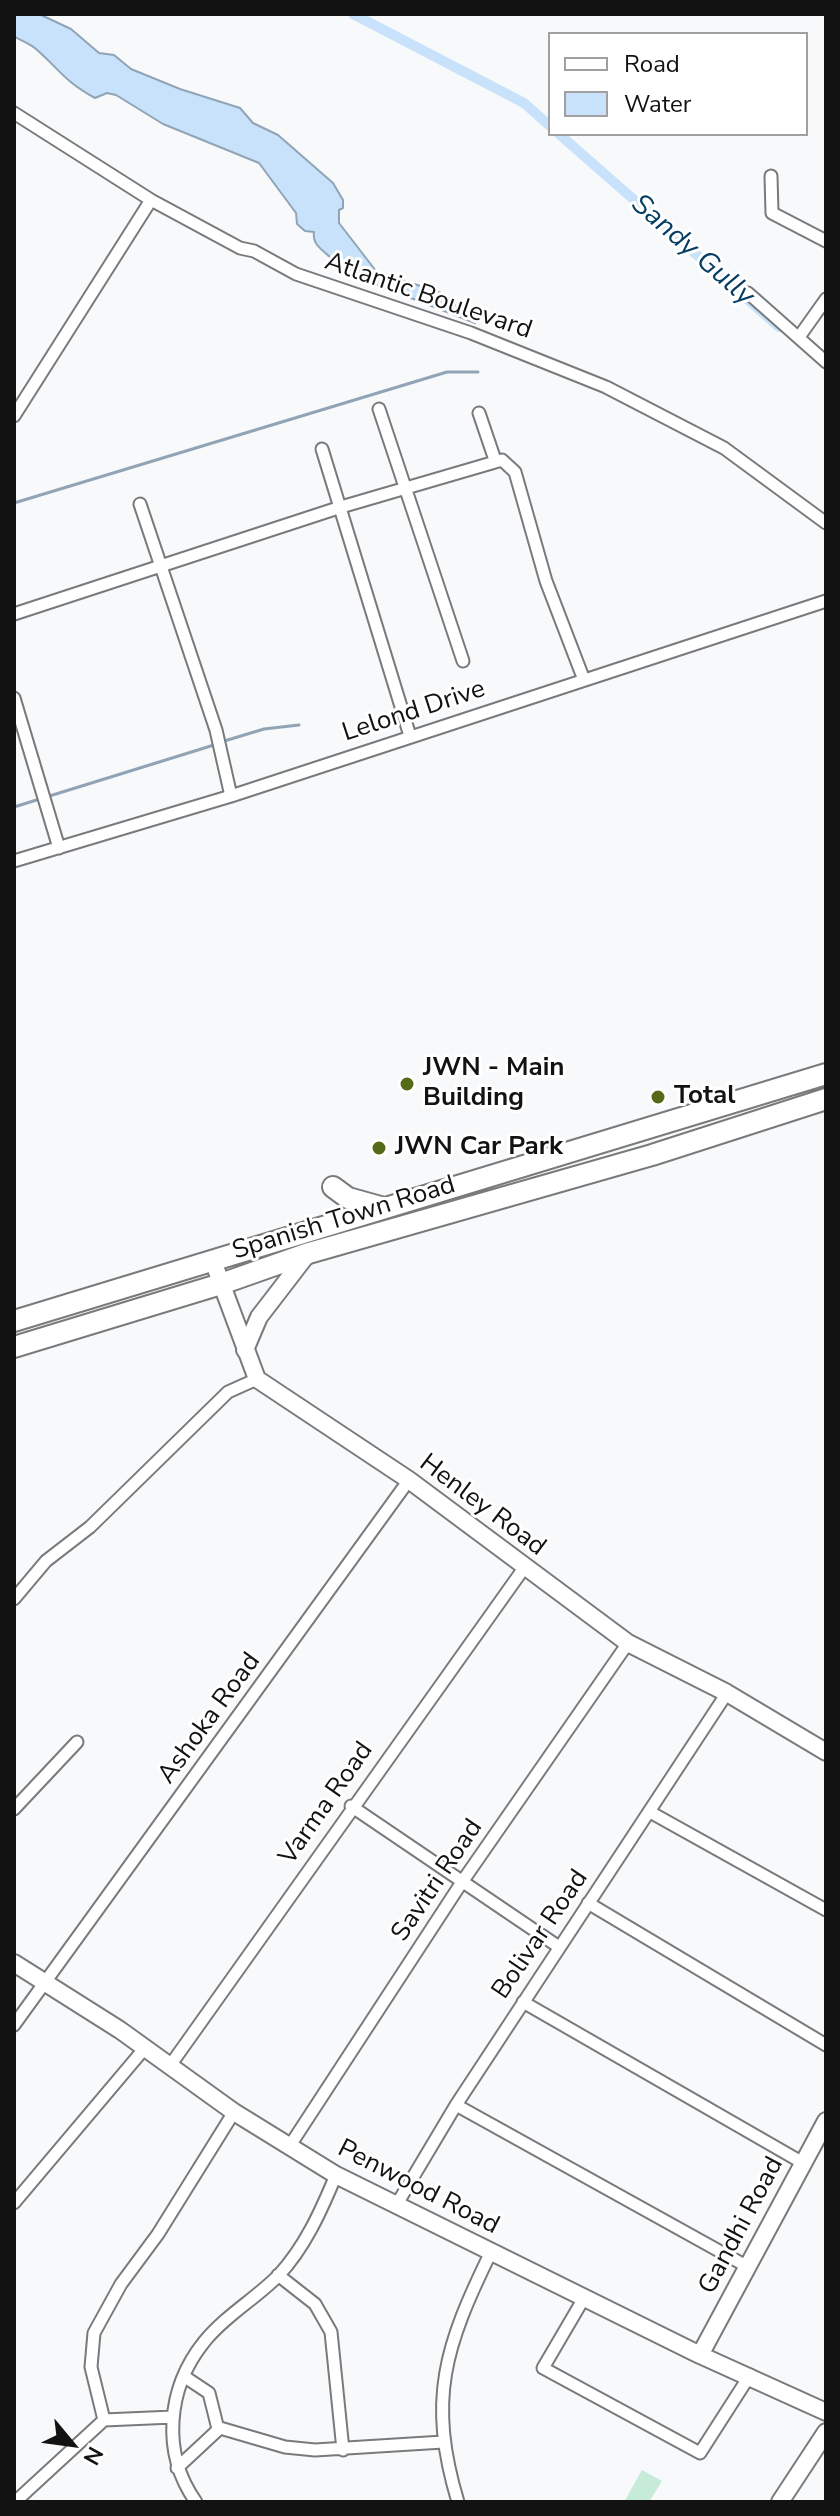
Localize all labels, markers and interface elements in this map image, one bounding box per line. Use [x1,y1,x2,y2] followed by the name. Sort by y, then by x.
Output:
[548,32,808,136] legend
[624,48,680,80] text: Road
[624,88,691,120] text: Water
[623,188,761,314] water label: Sandy Gully
[320,247,536,347] street label: Atlantic Boulevard
[339,674,489,750] street label: Lelond Drive
[423,1053,565,1114] place label: JWN - Main Building
[398,1075,416,1093] marker: JWN - Main Building
[674,1081,735,1113] place label: Total
[649,1088,667,1106] marker: Total
[395,1132,563,1164] place label: JWN Car Park
[370,1139,388,1157] marker: JWN Car Park
[229,1170,459,1268] street label: Spanish Town Road
[413,1448,551,1564] street label: Henley Road
[152,1647,268,1791] street label: Ashoka Road
[273,1737,381,1871] street label: Varma Road
[386,1814,490,1948] street label: Savitri Road
[486,1864,596,2006] street label: Bolivar Road
[332,2134,504,2242] street label: Penwood Road
[693,2152,791,2300] street label: Gandhi Road
[32,2404,112,2484] north arrow
[76,2441,110,2470] text: N

